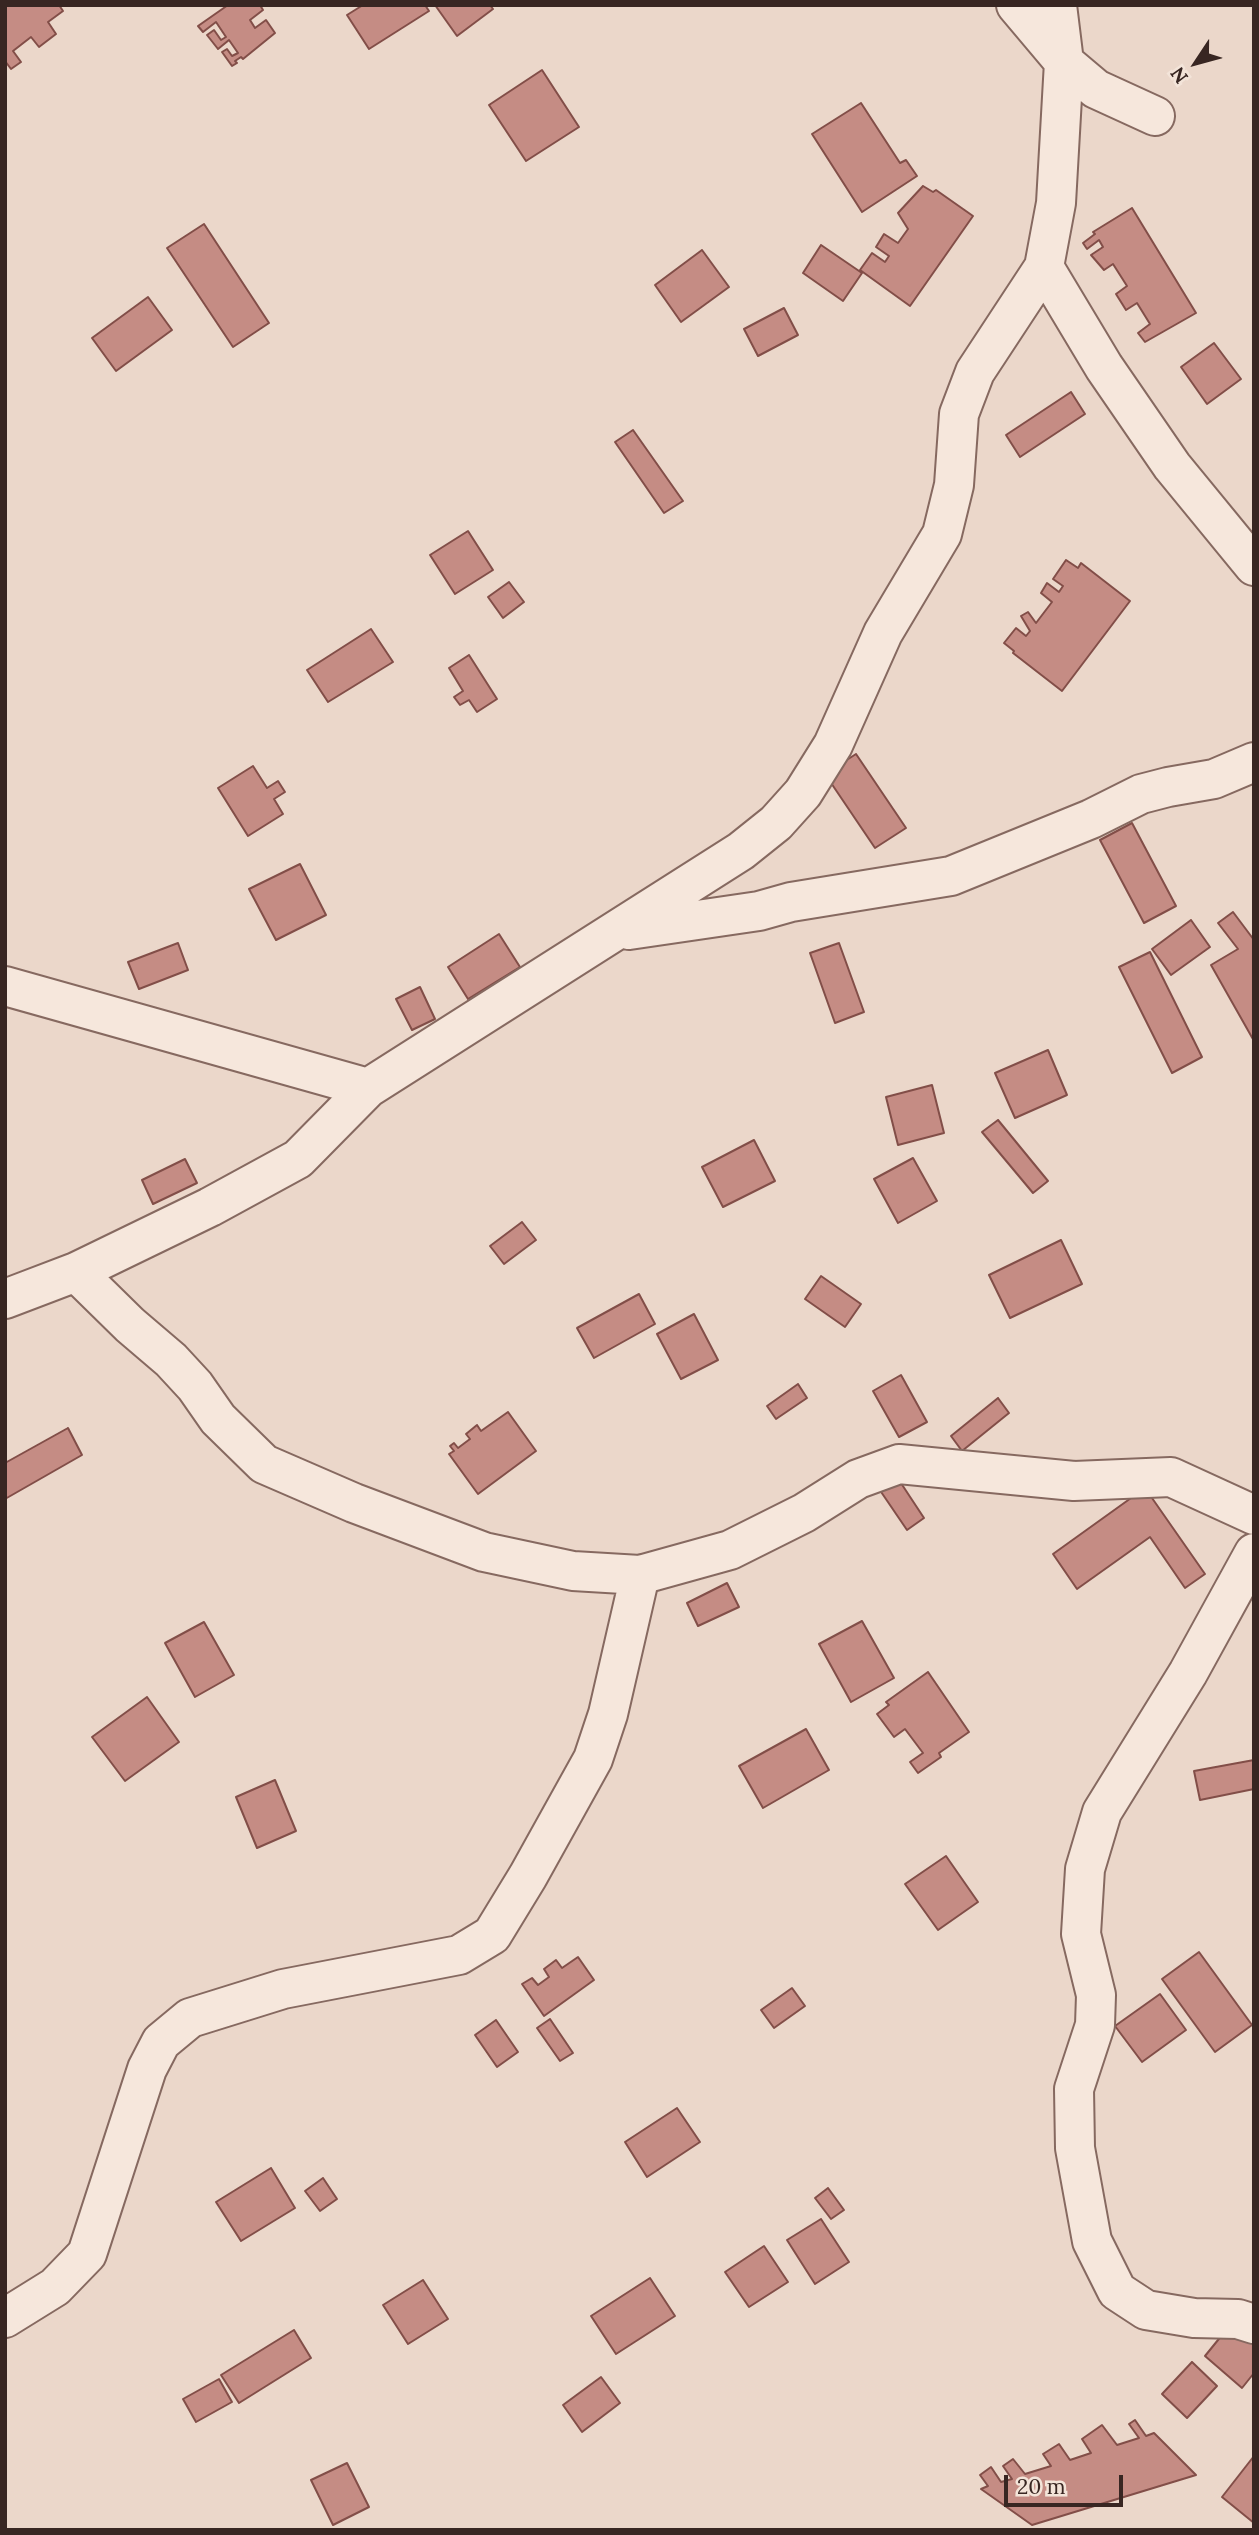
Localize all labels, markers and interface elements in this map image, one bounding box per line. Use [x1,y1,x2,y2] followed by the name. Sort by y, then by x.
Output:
[1161,28,1231,98] north arrow
[1165,62,1193,88] text: N
[1007,2462,1126,2506] scale bar
[1017,2473,1066,2500] text: 20 m

